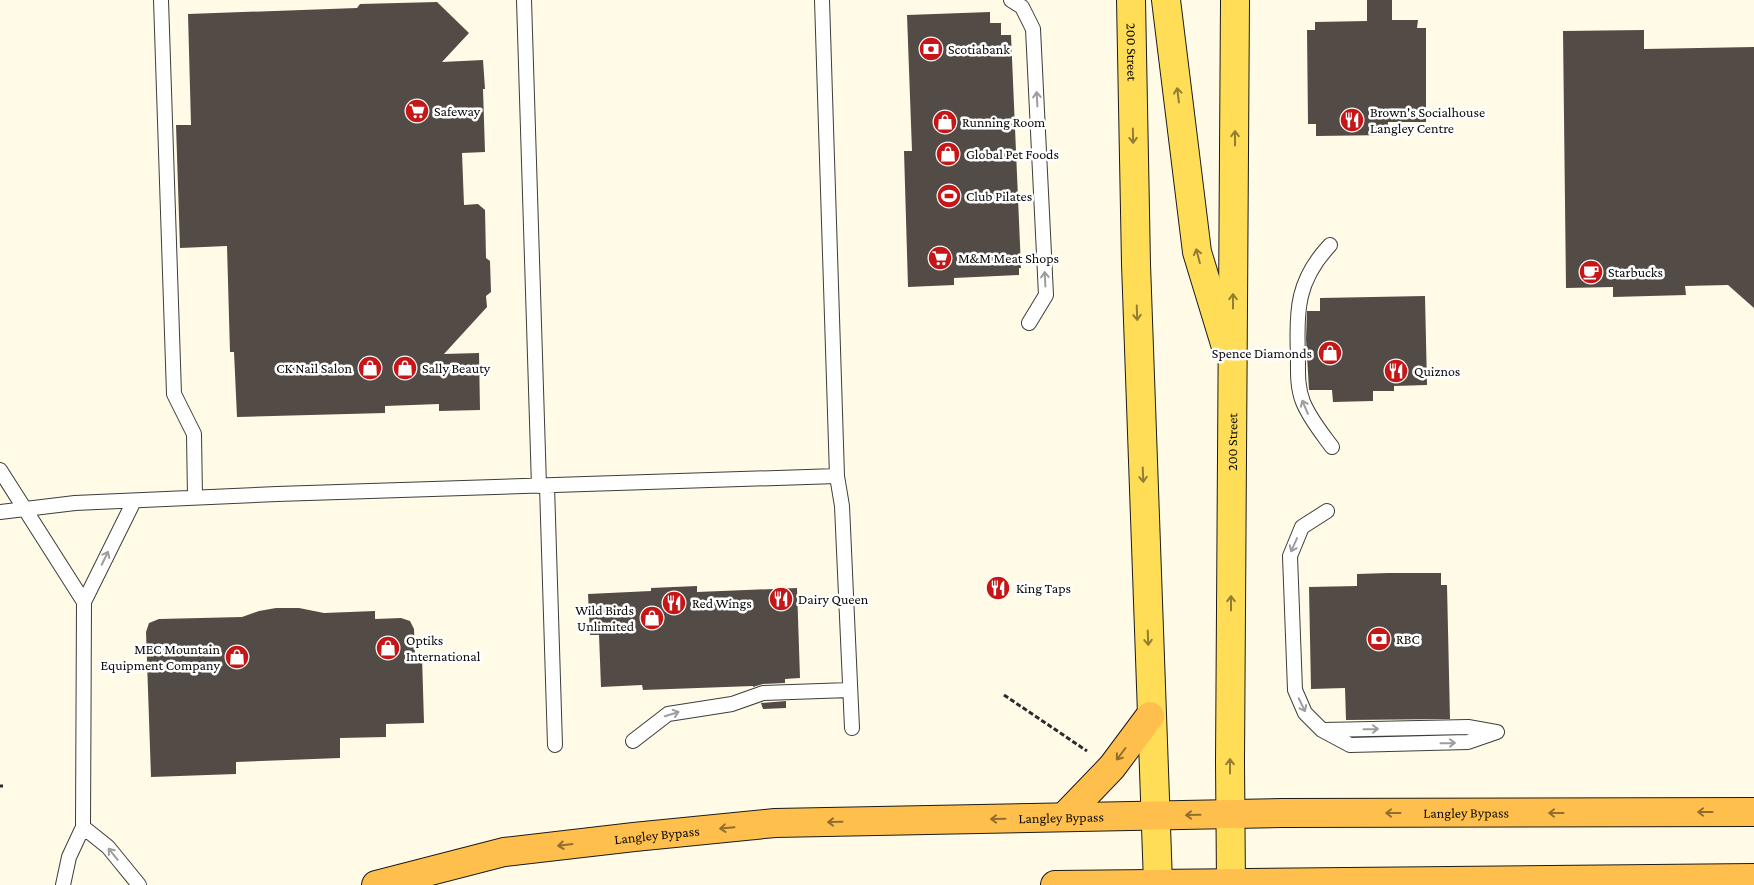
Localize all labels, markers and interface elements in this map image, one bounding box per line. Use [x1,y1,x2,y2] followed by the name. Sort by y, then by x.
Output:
[1123,23,1141,81] street label: 200 Street
[918,36,944,62] bank icon: Scotiabank
[948,41,1010,57] place label: Scotiabank
[1173,87,1183,103] one-way arrow
[1032,91,1041,107] one-way arrow
[404,98,430,124] supermarket icon: Safeway
[434,103,481,119] place label: Safeway
[1370,104,1485,136] place label: Brown's Socialhouse Langley Centre
[1339,107,1365,133] restaurant icon: Brown's Socialhouse Langley Centre
[932,109,958,135] shop icon: Running Room
[962,114,1045,130] place label: Running Room
[1128,128,1138,144] one-way arrow
[1230,131,1240,147] one-way arrow
[935,141,961,167] shop icon: Global Pet Foods
[966,146,1059,162] place label: Global Pet Foods
[936,183,962,209] sports icon: Club Pilates
[966,188,1032,204] place label: Club Pilates
[927,245,953,271] supermarket icon: M&M Meat Shops
[1193,248,1203,264] one-way arrow
[958,250,1059,266] place label: M&M Meat Shops
[1578,259,1604,285] cafe icon: Starbucks
[1608,264,1663,280] place label: Starbucks
[1040,271,1049,287] one-way arrow
[1229,293,1238,309] one-way arrow
[1133,305,1142,321] one-way arrow
[1317,340,1343,366] shop icon: Spence Diamonds
[1212,345,1312,361] place label: Spence Diamonds
[357,355,383,381] shop icon: CK Nail Salon
[392,355,418,381] shop icon: Sally Beauty
[1383,358,1409,384] restaurant icon: Quiznos
[276,360,352,376] place label: CK Nail Salon
[422,360,491,376] place label: Sally Beauty
[1414,363,1460,379] place label: Quiznos
[1300,400,1310,415] one-way arrow
[1224,413,1240,471] street label: 200 Street
[1138,467,1147,483] one-way arrow
[1289,537,1299,552] one-way arrow
[100,550,110,565] one-way arrow
[985,575,1011,601] restaurant icon: King Taps
[1016,580,1071,596] place label: King Taps
[768,586,794,612] restaurant icon: Dairy Queen
[661,590,687,616] restaurant icon: Red Wings
[798,591,869,607] place label: Dairy Queen
[692,595,752,611] place label: Red Wings
[1227,596,1236,612] one-way arrow
[575,602,635,634] place label: Wild Birds Unlimited
[639,605,665,631] shop icon: Wild Birds Unlimited
[1366,626,1392,652] bank icon: RBC
[1143,629,1153,645] one-way arrow
[1396,631,1420,647] place label: RBC
[406,632,481,664] place label: Optiks International
[375,635,401,661] shop icon: Optiks International
[100,641,221,673] place label: MEC Mountain Equipment Company
[224,644,250,670] shop icon: MEC Mountain Equipment Company
[1298,697,1307,712] one-way arrow
[664,709,680,719] one-way arrow
[1362,724,1378,733] one-way arrow
[1440,738,1456,748] one-way arrow
[1116,748,1127,761] one-way arrow
[1225,758,1235,774] one-way arrow
[1423,805,1509,821] street label: Langley Bypass
[1698,807,1714,817] one-way arrow
[1386,808,1402,818] one-way arrow
[1548,808,1564,818] one-way arrow
[1018,809,1104,826] street label: Langley Bypass
[1185,810,1202,820] one-way arrow
[990,814,1006,824] one-way arrow
[827,817,844,827] one-way arrow
[613,823,700,847] street label: Langley Bypass
[719,823,735,833] one-way arrow
[558,840,574,850] one-way arrow
[108,847,119,860] one-way arrow

